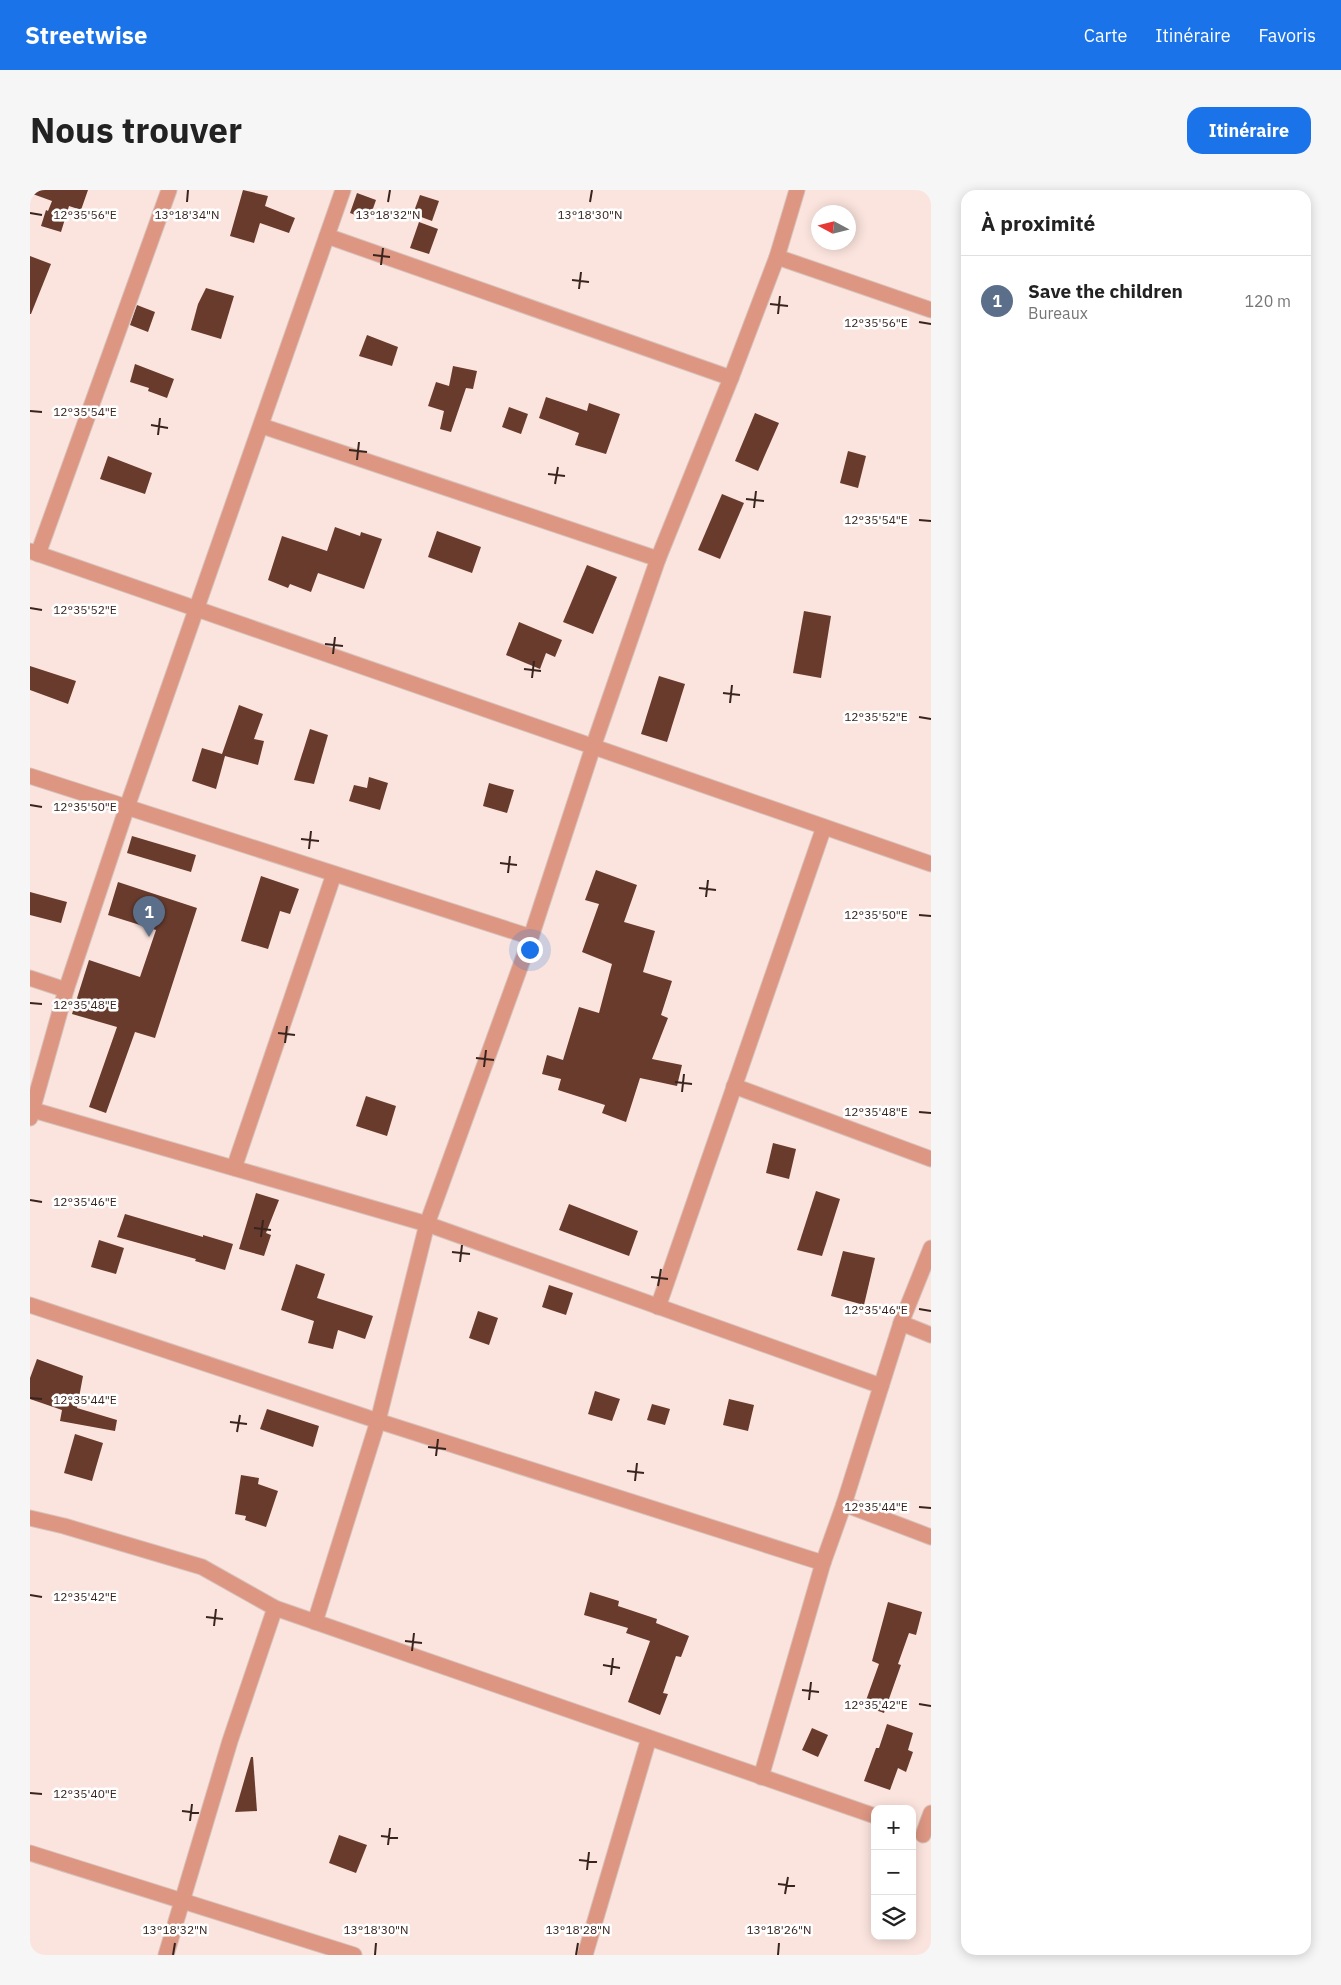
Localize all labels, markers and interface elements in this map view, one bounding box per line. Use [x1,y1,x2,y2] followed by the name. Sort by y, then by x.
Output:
[25,19,147,51] text: Streetwise
[1084,24,1127,47] text: Carte
[1155,24,1231,47] text: Itinéraire
[1259,24,1316,47] text: Favoris
[30,107,242,153] text: Nous trouver
[1187,107,1311,154] button: Itinéraire
[811,205,856,250] north arrow
[53,207,117,222] text: 12°35'56"E
[154,207,220,222] text: 13°18'34"N
[355,207,421,222] text: 13°18'32"N
[557,207,623,222] text: 13°18'30"N
[981,209,1095,237] text: À proximité
[1028,279,1183,303] text: Save the children
[992,291,1002,311] text: 1
[1244,291,1291,311] text: 120 m
[1028,303,1088,323] text: Bureaux
[844,315,908,330] text: 12°35'56"E
[53,404,117,419] text: 12°35'54"E
[844,512,908,527] text: 12°35'54"E
[53,602,117,617] text: 12°35'52"E
[844,709,908,724] text: 12°35'52"E
[53,799,117,814] text: 12°35'50"E
[133,896,165,937] pin: 1
[844,907,908,922] text: 12°35'50"E
[517,937,543,963] your location
[53,997,117,1012] text: 12°35'48"E
[844,1104,908,1119] text: 12°35'48"E
[53,1194,117,1209] text: 12°35'46"E
[844,1302,908,1317] text: 12°35'46"E
[53,1392,117,1407] text: 12°35'44"E
[844,1499,908,1514] text: 12°35'44"E
[53,1589,117,1604] text: 12°35'42"E
[844,1697,908,1712] text: 12°35'42"E
[53,1786,117,1801] text: 12°35'40"E
[871,1805,916,1940] map controls
[871,1805,916,1850] button: +
[871,1850,916,1895] button: −
[871,1895,916,1940] button: layers
[142,1922,208,1937] text: 13°18'32"N
[343,1922,409,1937] text: 13°18'30"N
[545,1922,611,1937] text: 13°18'28"N
[746,1922,812,1937] text: 13°18'26"N

